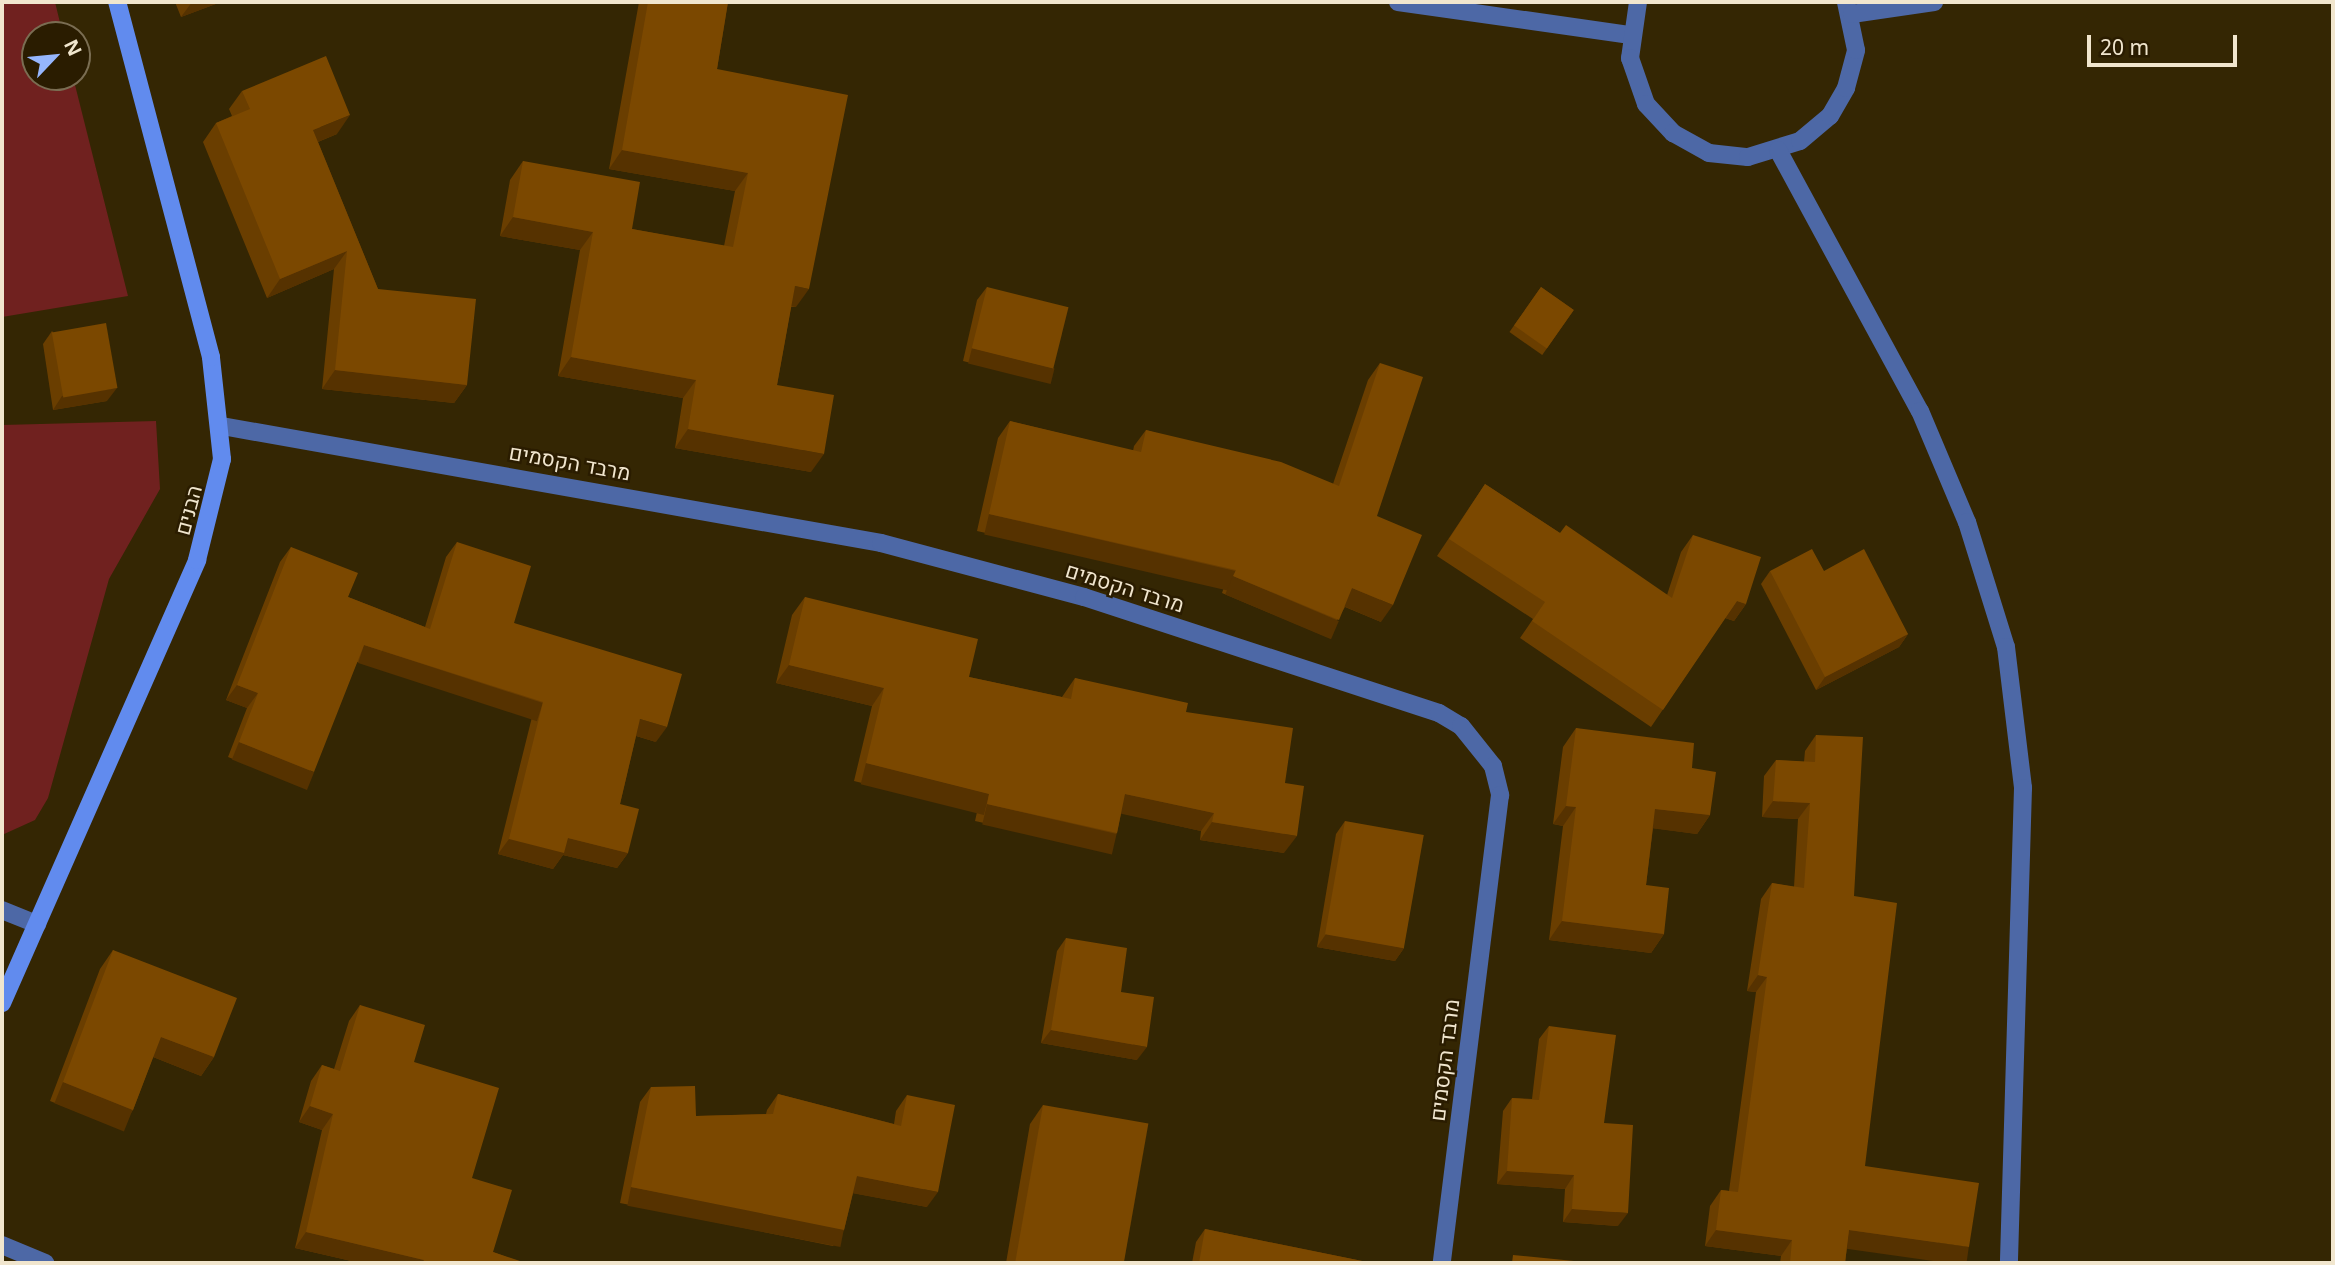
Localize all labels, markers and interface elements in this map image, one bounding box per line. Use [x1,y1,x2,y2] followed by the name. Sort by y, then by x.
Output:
[21,21,91,91] north arrow
[2090,21,2240,65] scale bar
[2100,33,2149,61] text: 20 m
[58,35,88,60] text: N
[507,439,633,485] street label: מרבד הקסמים
[169,482,207,538] street label: הבנים
[1063,557,1187,617] street label: מרבד הקסמים
[1424,997,1464,1123] street label: מרבד הקסמים

